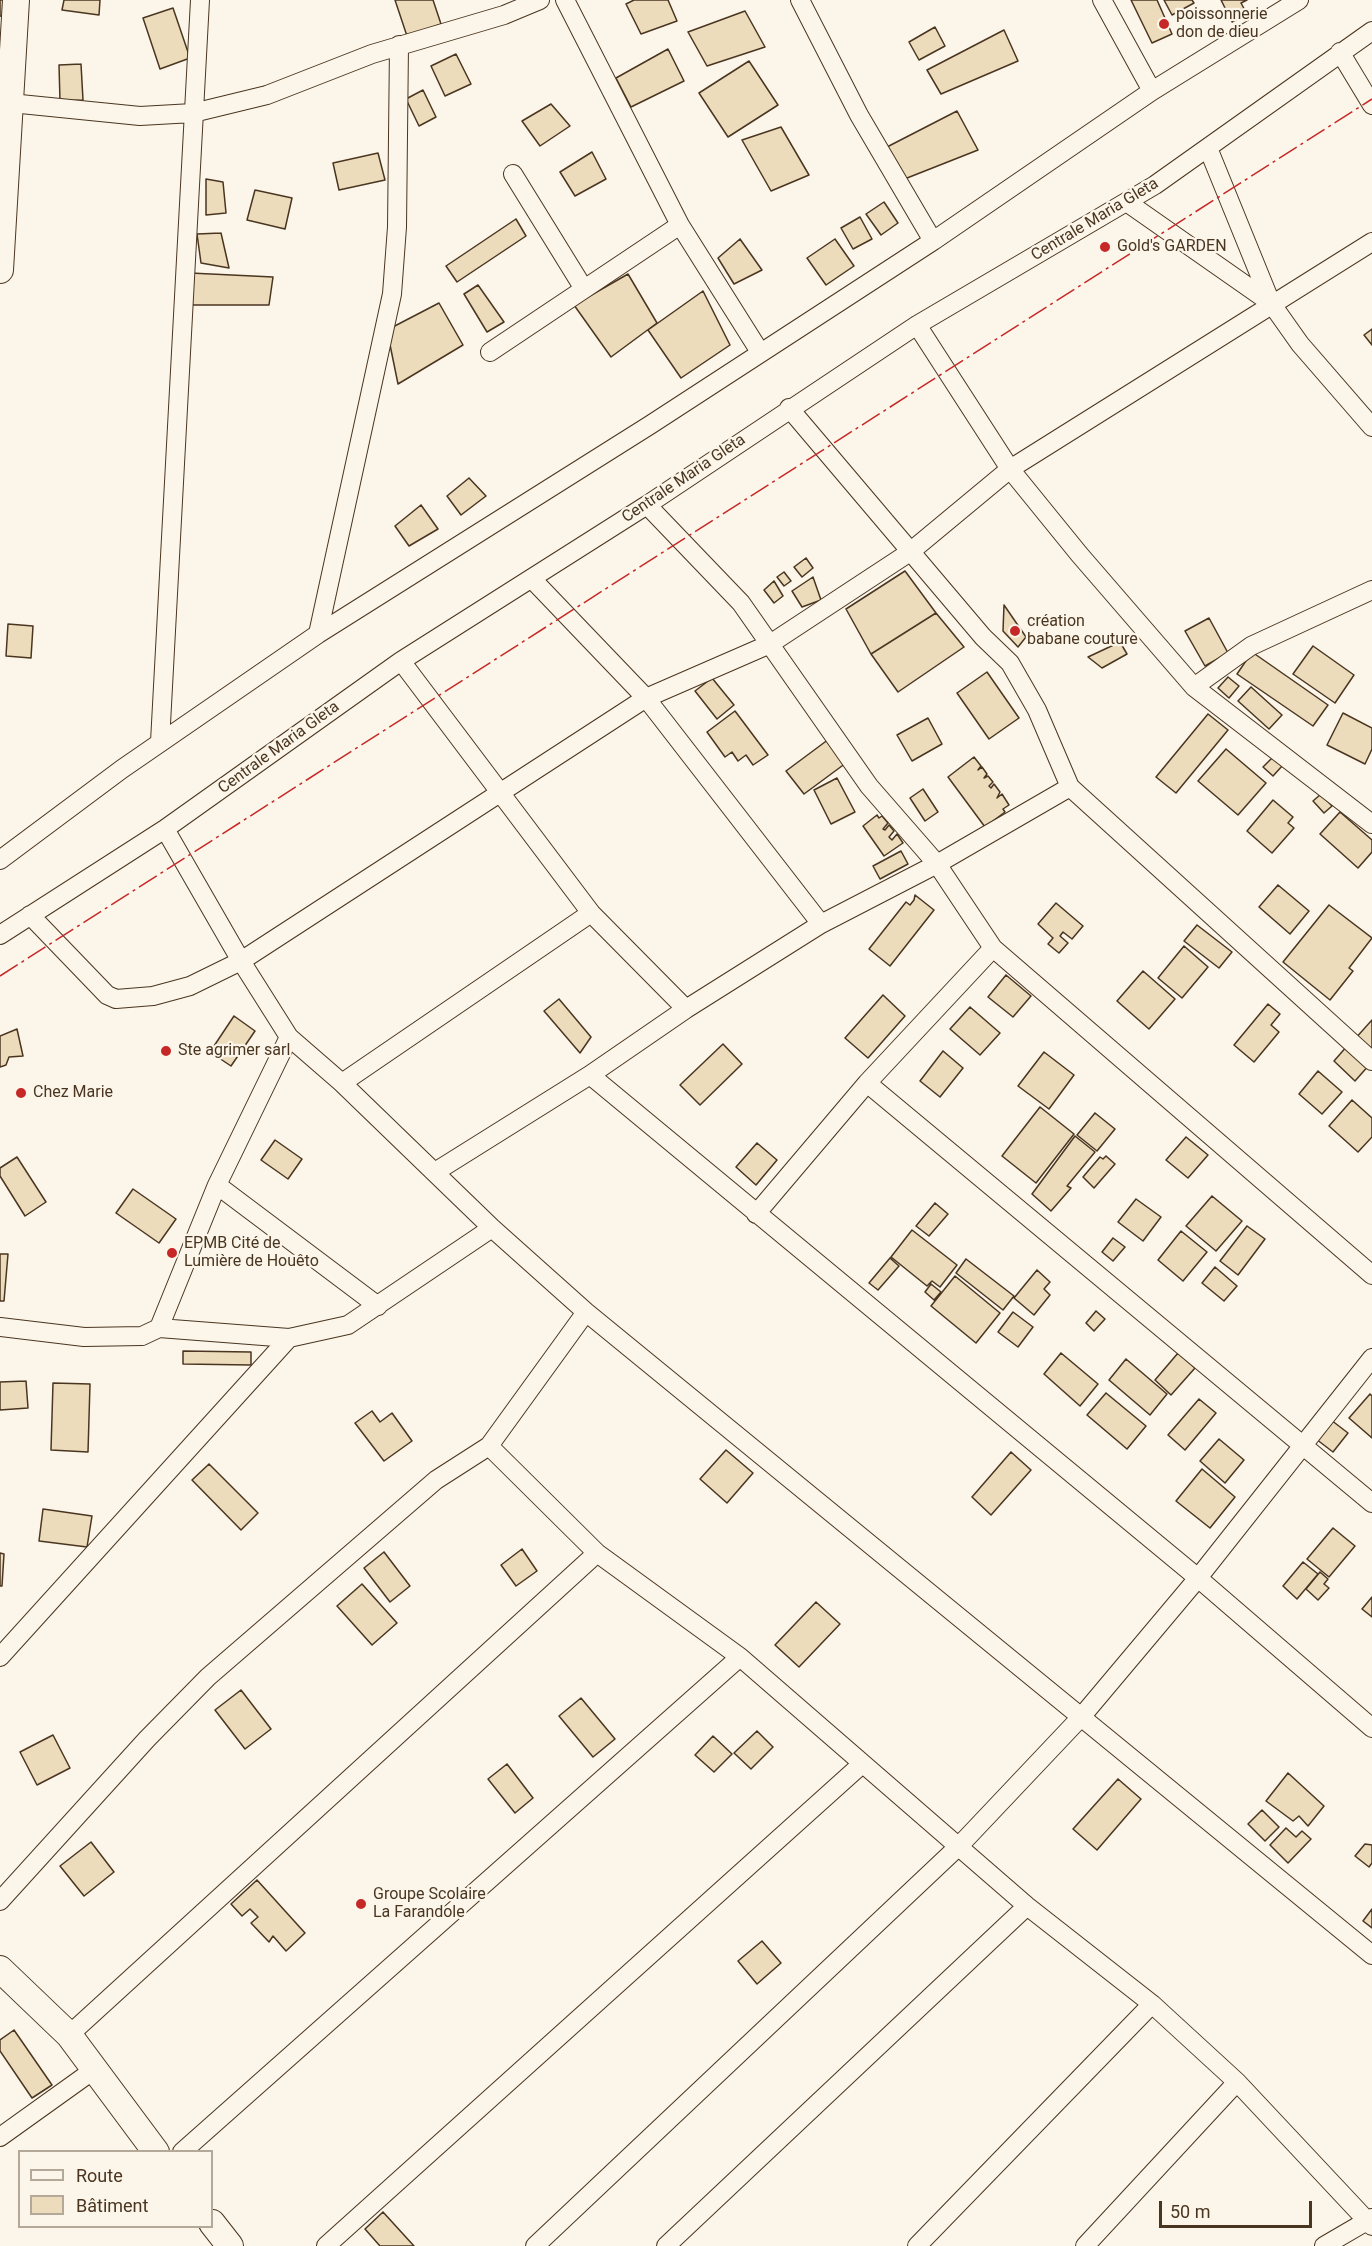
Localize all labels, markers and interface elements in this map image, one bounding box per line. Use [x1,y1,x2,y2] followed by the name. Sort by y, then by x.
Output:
[1176,5,1268,43] place label: poissonnerie don de dieu
[1157,17,1171,31] marker: poissonnerie don de dieu
[1028,174,1162,266] street label: Centrale Maria Gleta
[1117,237,1227,257] place label: Gold's GARDEN
[1098,240,1112,254] marker: Gold's GARDEN
[619,431,749,527] street label: Centrale Maria Gleta
[1027,612,1138,650] place label: création babane couture
[1008,624,1022,638] marker: création babane couture
[215,698,343,798] street label: Centrale Maria Gleta
[178,1041,290,1061] place label: Ste agrimer sarl
[159,1044,173,1058] marker: Ste agrimer sarl
[33,1083,113,1103] place label: Chez Marie
[14,1086,28,1100] marker: Chez Marie
[184,1234,319,1272] place label: EPMB Cité de Lumière de Houêto
[165,1246,179,1260] marker: EPMB Cité de Lumière de Houêto
[373,1885,486,1923] place label: Groupe Scolaire La Farandole
[354,1897,368,1911] marker: Groupe Scolaire La Farandole
[18,2150,213,2228] legend
[76,2165,123,2186] text: Route
[1162,2189,1315,2227] scale bar
[76,2195,148,2216] text: Bâtiment
[1170,2201,1210,2222] text: 50 m

